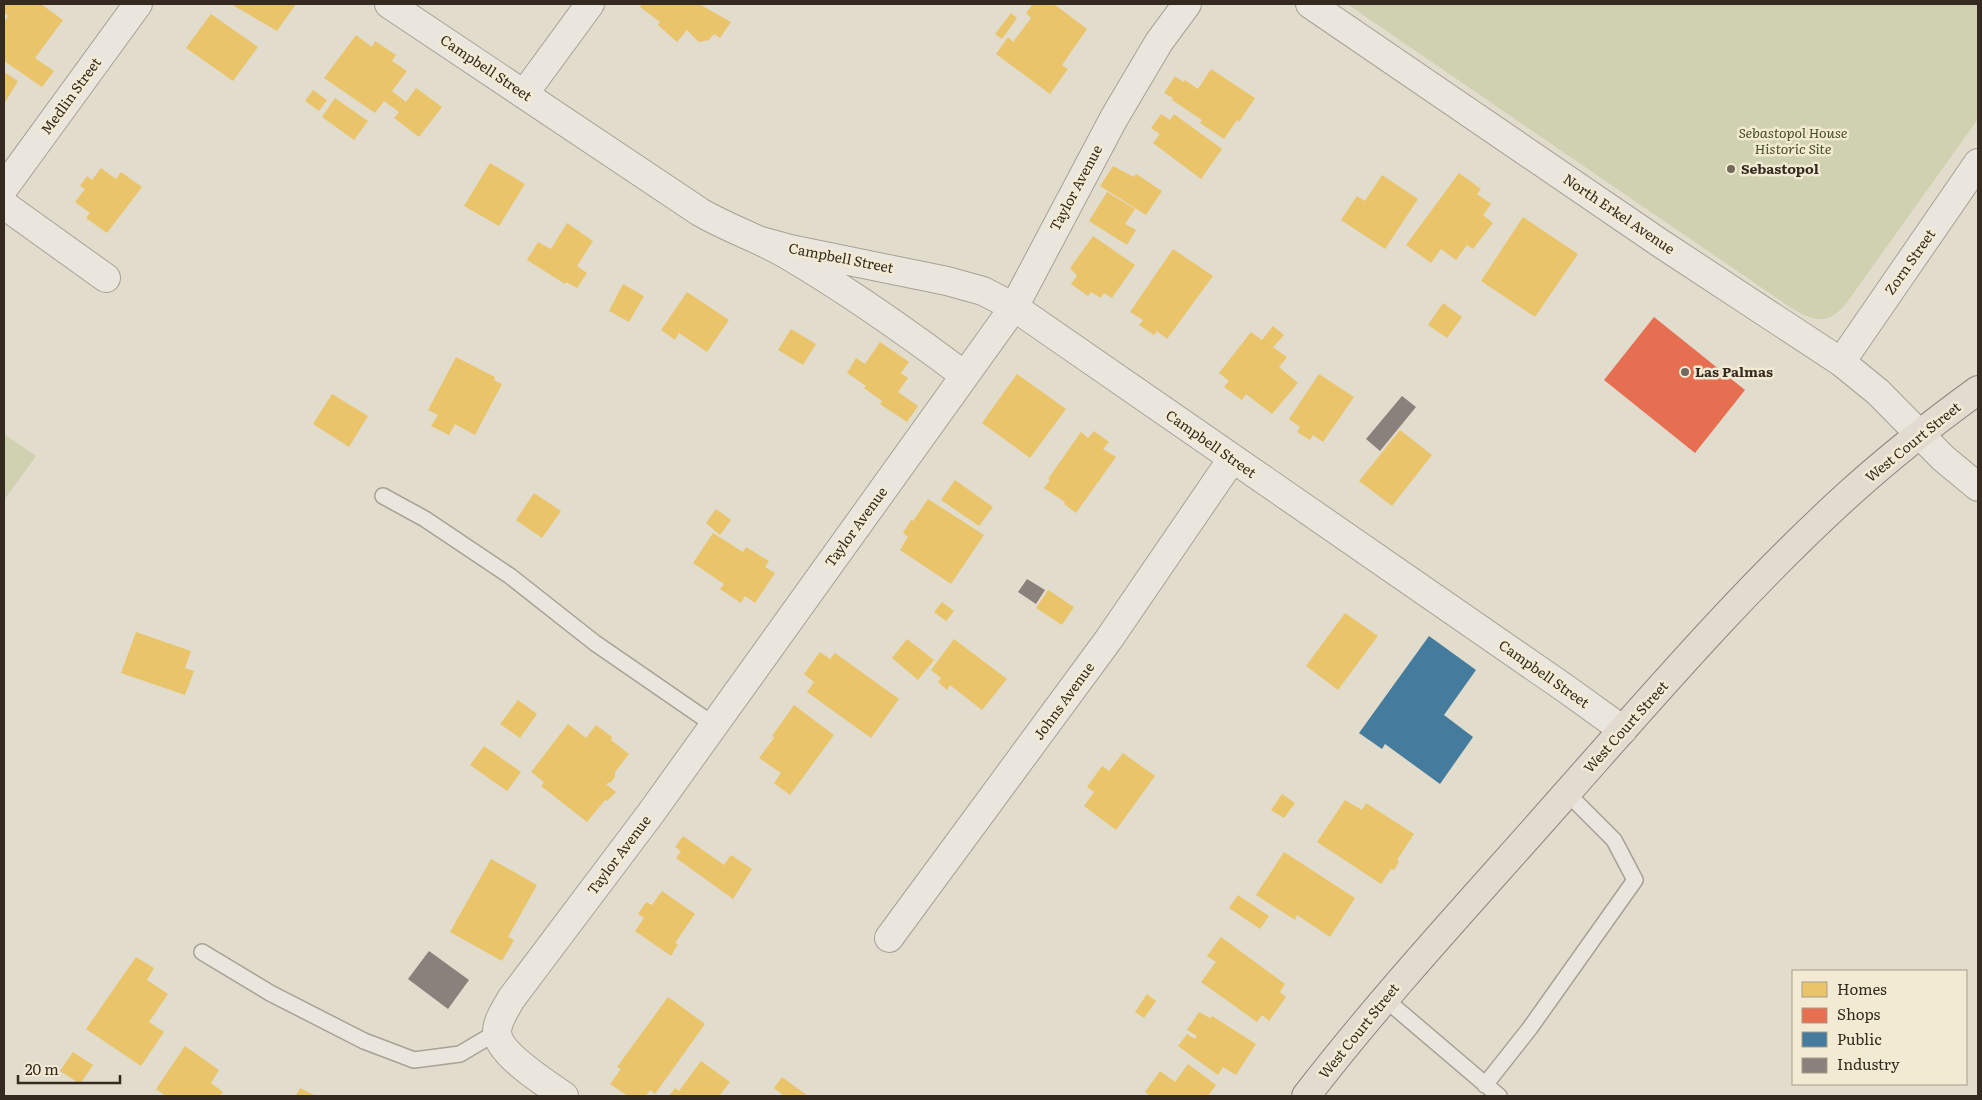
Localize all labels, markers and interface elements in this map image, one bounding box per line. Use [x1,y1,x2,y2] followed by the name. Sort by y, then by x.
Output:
[437,29,537,105] street label: Campbell Street
[35,52,105,138] street label: Medlin Street
[1739,122,1848,158] park label: Sebastopol House Historic Site
[1044,141,1106,234] street label: Taylor Avenue
[1741,158,1819,178] place label: Sebastopol
[1725,163,1737,175] marker: Sebastopol
[1560,168,1679,258] street label: North Erkel Avenue
[1879,224,1939,298] street label: Zorn Street
[787,237,896,277] street label: Campbell Street
[1695,361,1773,381] place label: Las Palmas
[1679,366,1691,378] marker: Las Palmas
[1860,396,1965,486] street label: West Court Street
[1162,404,1261,482] street label: Campbell Street
[819,482,891,571] street label: Taylor Avenue
[1495,634,1594,712] street label: Campbell Street
[1028,657,1098,743] street label: Johns Avenue
[1578,676,1672,777] street label: West Court Street
[582,810,655,898] street label: Taylor Avenue
[1792,970,1967,1085] legend
[1837,977,1887,1000] text: Homes
[1313,978,1403,1082] street label: West Court Street
[1837,1002,1880,1025] text: Shops
[1837,1027,1882,1050] text: Public
[18,1052,120,1084] scale bar
[1837,1052,1900,1075] text: Industry
[25,1057,59,1080] text: 20 m

